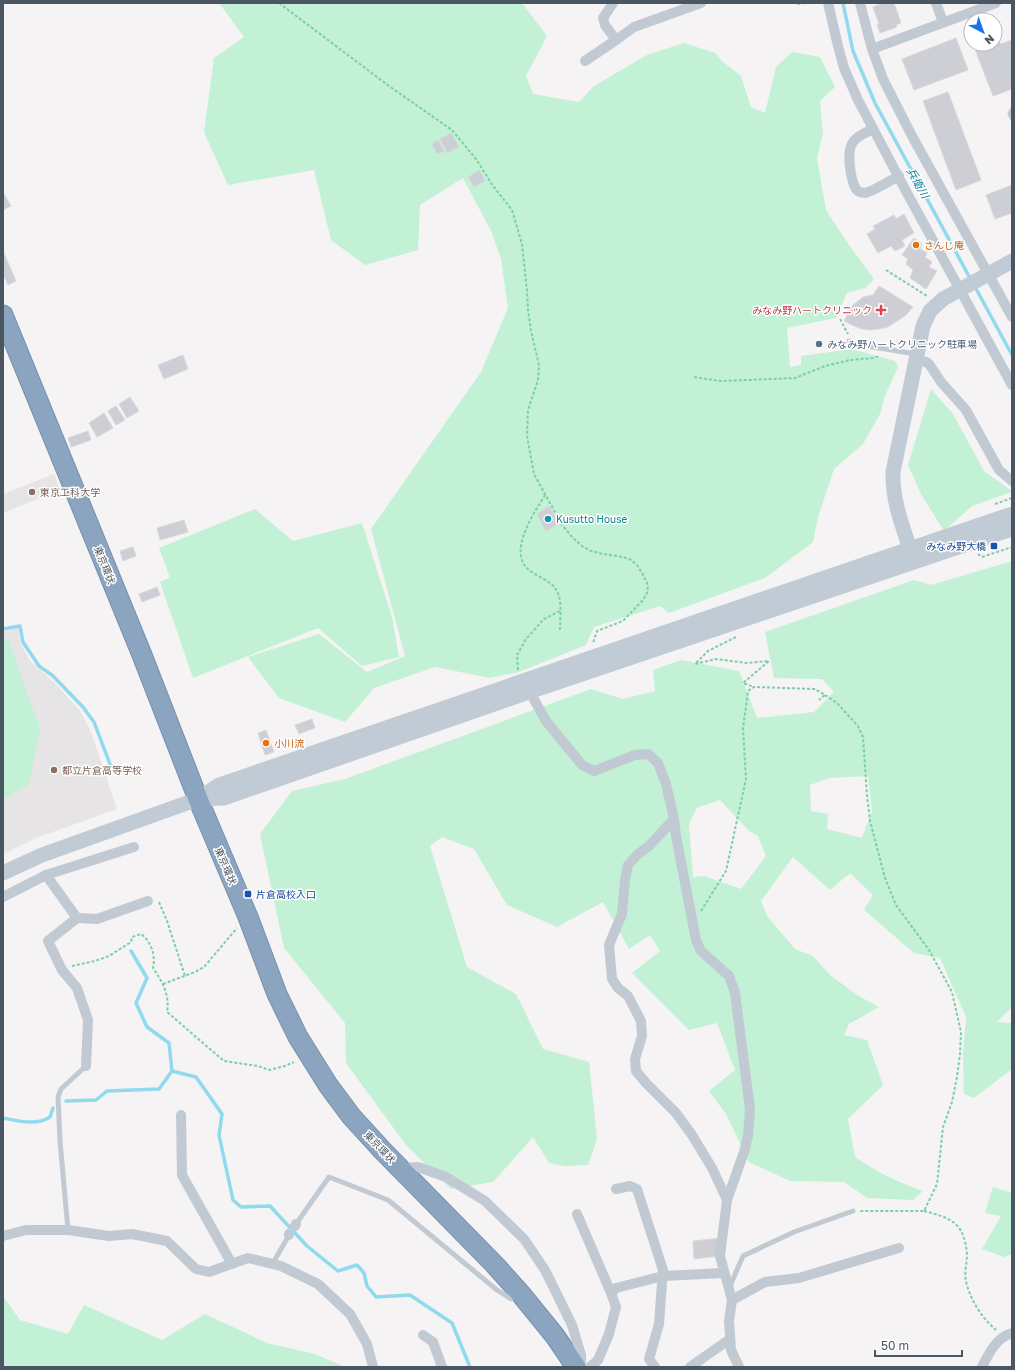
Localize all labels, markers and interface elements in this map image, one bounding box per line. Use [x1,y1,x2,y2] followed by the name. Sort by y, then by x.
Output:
[963,12,1003,52] north arrow
[982,32,997,48] text: N
[905,165,933,201] water label: 兵衛川
[924,239,964,251] place label: さんじ庵
[911,240,921,250] marker: さんじ庵
[752,304,872,316] place label: みなみ野ハートクリニック
[875,304,887,316] marker: みなみ野ハートクリニック
[827,338,977,350] place label: みなみ野ハートクリニック駐車場
[814,339,824,349] marker: みなみ野ハートクリニック駐車場
[40,486,100,498] place label: 東京工科大学
[27,487,37,497] marker: 東京工科大学
[556,513,627,525] place label: Kusutto House
[543,514,553,524] marker: Kusutto House
[926,540,986,552] place label: みなみ野大橋
[989,541,999,551] marker: みなみ野大橋
[92,544,118,586] street label: 東京環状
[274,737,304,749] place label: 小川流
[261,738,271,748] marker: 小川流
[62,764,142,776] place label: 都立片倉高等学校
[49,765,59,775] marker: 都立片倉高等学校
[213,845,239,887] street label: 東京環状
[256,888,316,900] place label: 片倉高校入口
[243,889,253,899] marker: 片倉高校入口
[362,1128,398,1166] street label: 東京環状
[875,1332,962,1358] scale bar
[881,1338,909,1353] text: 50 m

